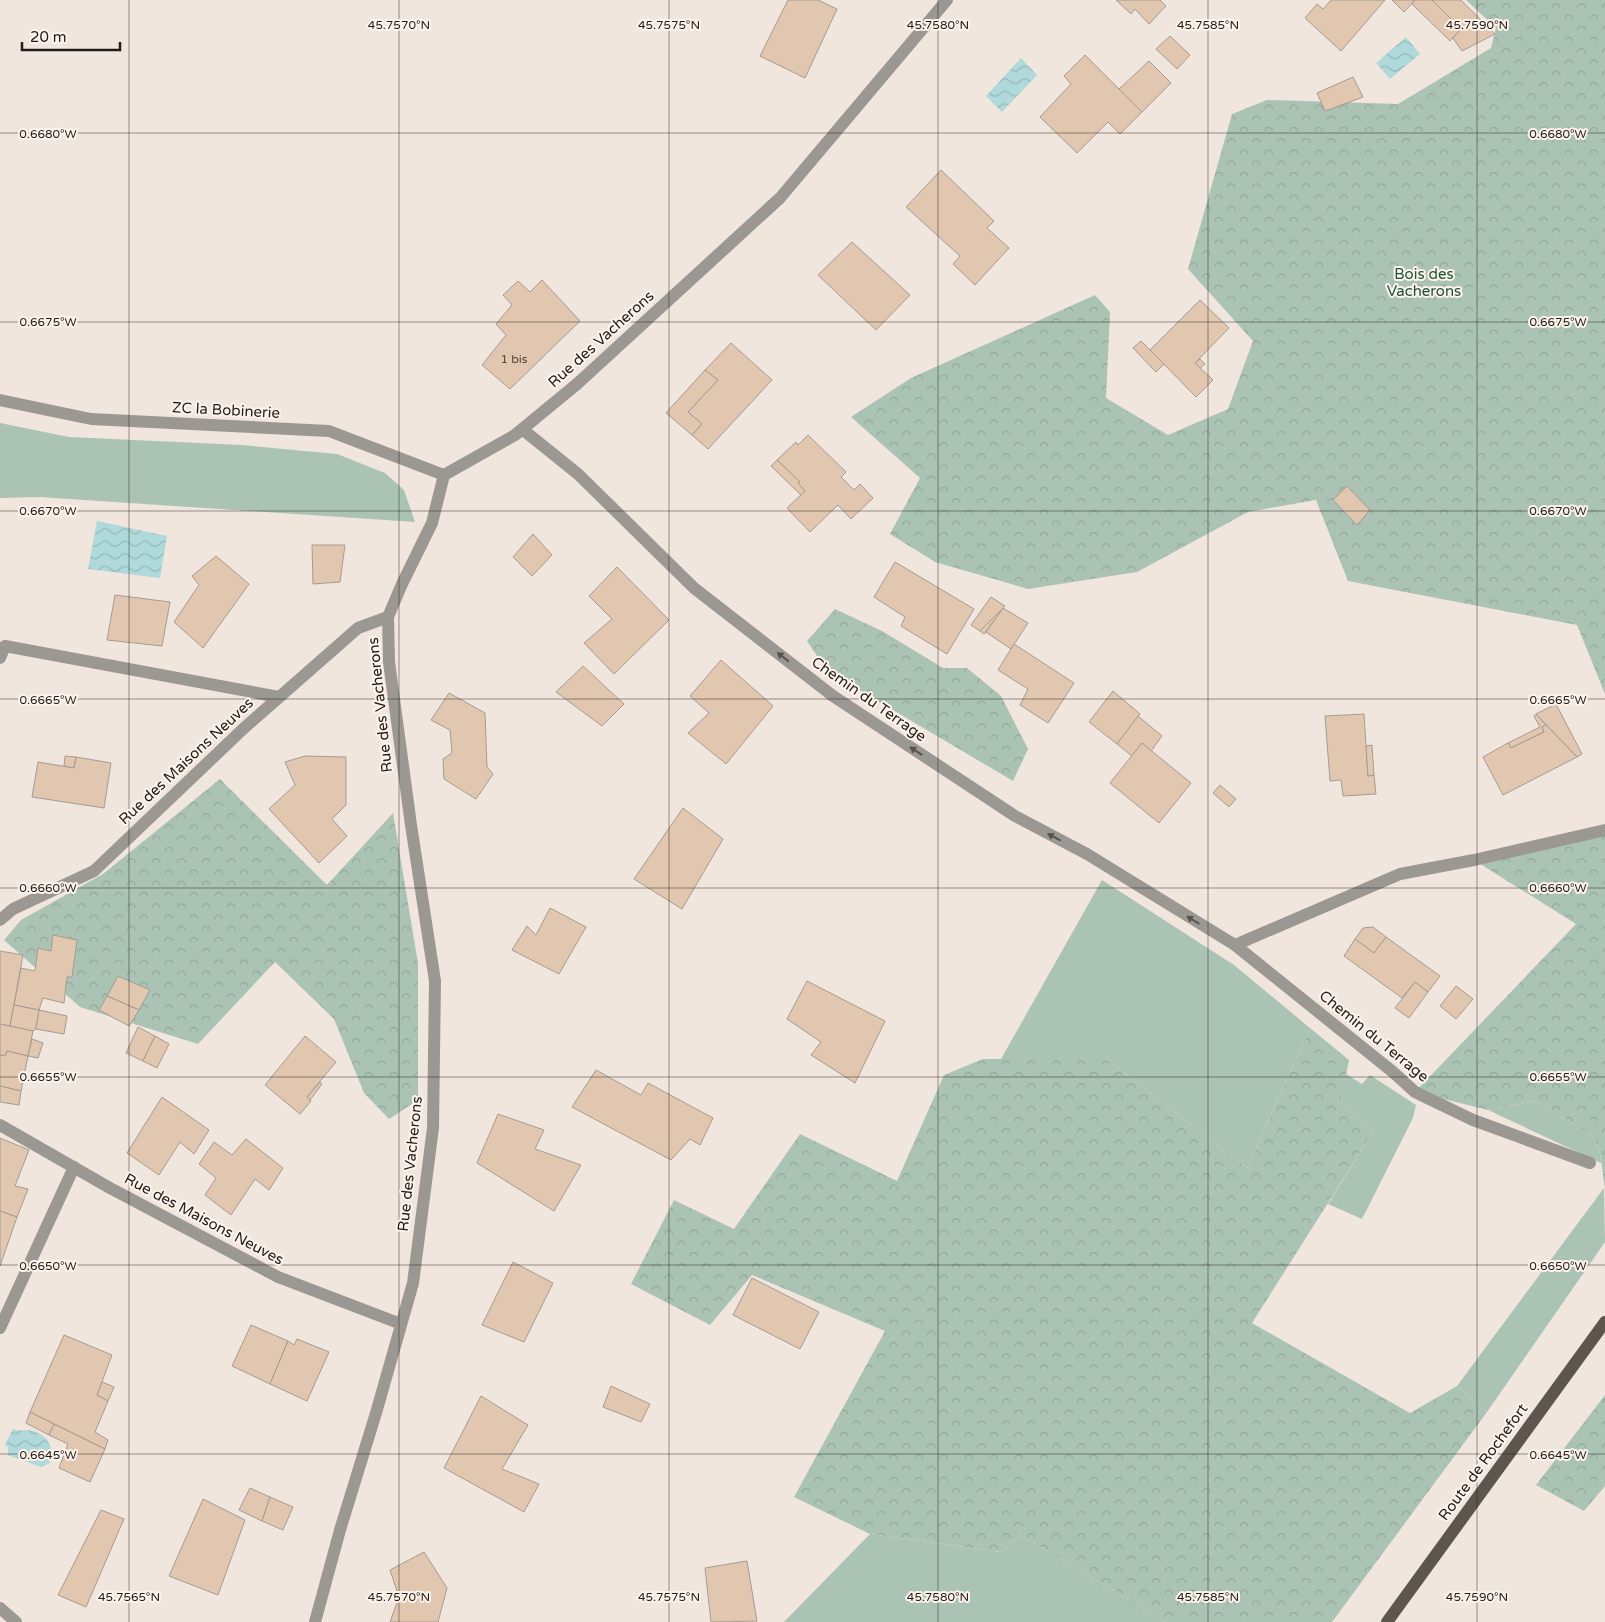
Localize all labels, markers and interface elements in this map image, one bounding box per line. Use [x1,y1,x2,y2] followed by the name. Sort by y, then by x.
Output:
[368,18,430,32] text: 45.7570°N
[638,18,700,32] text: 45.7575°N
[907,18,969,32] text: 45.7580°N
[1177,18,1239,32] text: 45.7585°N
[1446,18,1508,32] text: 45.7590°N
[22,20,120,52] scale bar
[30,28,67,46] text: 20 m
[19,127,77,141] text: 0.6680°W
[1529,127,1587,141] text: 0.6680°W
[1387,265,1461,300] park label: Bois des Vacherons
[544,287,658,391] street label: Rue des Vacherons
[19,315,77,329] text: 0.6675°W
[1529,315,1587,329] text: 0.6675°W
[501,352,528,366] house number: 1 bis
[172,398,280,422] street label: ZC la Bobinerie
[19,504,77,518] text: 0.6670°W
[1529,504,1587,518] text: 0.6670°W
[364,636,396,774] street label: Rue des Vacherons
[777,652,790,663] one-way arrow
[808,653,930,745] street label: Chemin du Terrage
[19,693,77,707] text: 0.6665°W
[1529,693,1587,707] text: 0.6665°W
[115,694,257,828] street label: Rue des Maisons Neuves
[909,746,922,755] one-way arrow
[1047,832,1060,841] one-way arrow
[19,881,77,895] text: 0.6660°W
[1529,881,1587,895] text: 0.6660°W
[1187,915,1200,924] one-way arrow
[1316,986,1432,1086] street label: Chemin du Terrage
[19,1070,77,1084] text: 0.6655°W
[1529,1070,1587,1084] text: 0.6655°W
[394,1095,426,1233] street label: Rue des Vacherons
[121,1169,287,1269] street label: Rue des Maisons Neuves
[19,1259,77,1273] text: 0.6650°W
[1529,1259,1587,1273] text: 0.6650°W
[1435,1400,1532,1524] street label: Route de Rochefort
[19,1448,77,1462] text: 0.6645°W
[1529,1448,1587,1462] text: 0.6645°W
[98,1590,160,1604] text: 45.7565°N
[368,1590,430,1604] text: 45.7570°N
[638,1590,700,1604] text: 45.7575°N
[907,1590,969,1604] text: 45.7580°N
[1177,1590,1239,1604] text: 45.7585°N
[1446,1590,1508,1604] text: 45.7590°N

